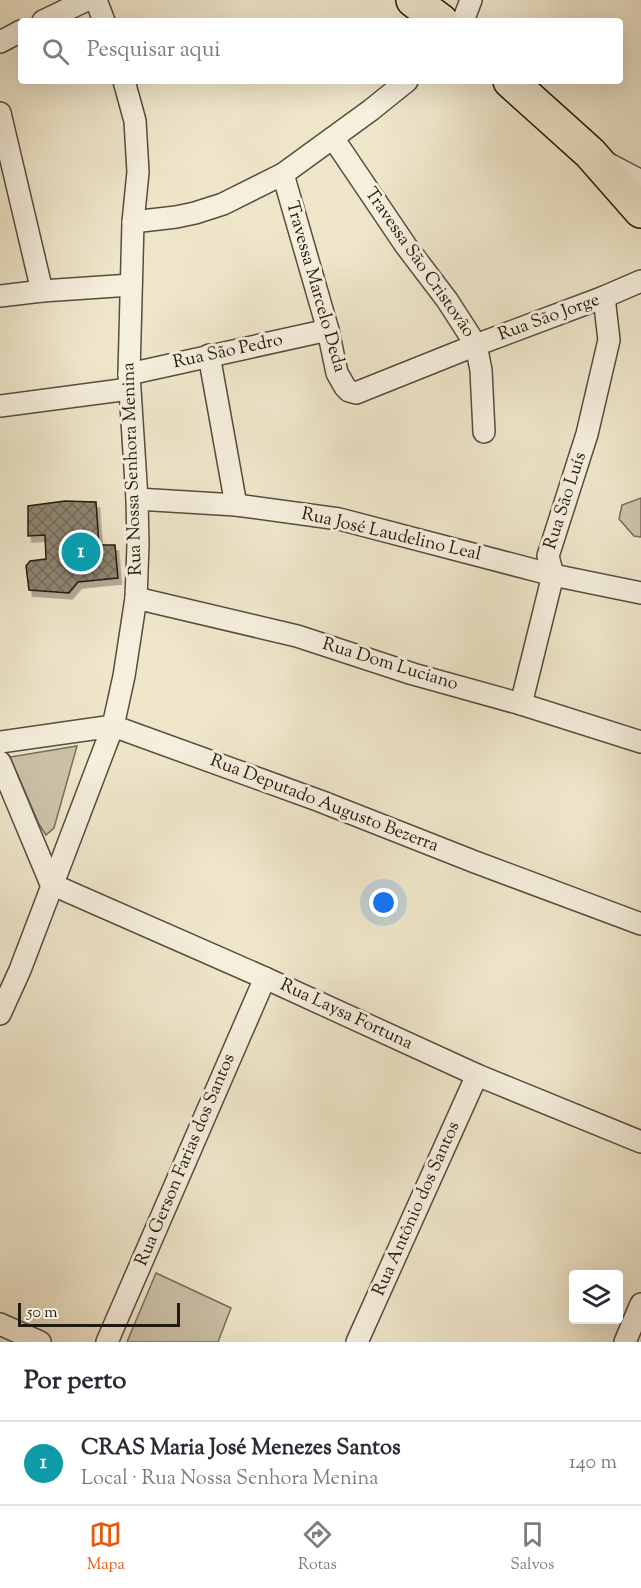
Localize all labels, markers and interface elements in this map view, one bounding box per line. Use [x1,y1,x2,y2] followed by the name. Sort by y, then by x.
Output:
[18,18,623,84] search box
[39,35,72,68] icon: search
[87,35,221,67] text: Pesquisar aqui
[357,183,481,343] street label: Travessa São Cristovão
[278,198,352,376] street label: Travessa Marcelo Deda
[495,288,603,348] street label: Rua São Jorge
[171,328,285,376] street label: Rua São Pedro
[116,362,150,576] street label: Rua Nossa Senhora Menina
[538,449,594,553] street label: Rua São Luís
[299,502,483,568] street label: Rua José Laudelino Leal
[62,530,100,574] pin: 1
[319,632,461,698] street label: Rua Dom Luciano
[206,748,442,860] street label: Rua Deputado Augusto Bezerra
[369,888,398,917] your location
[275,973,417,1057] street label: Rua Laysa Fortuna
[129,1050,243,1270] street label: Rua Gerson Farias dos Santos
[367,1118,467,1300] street label: Rua Antônio dos Santos
[569,1270,623,1324] map controls
[569,1270,623,1324] button: layers
[18,1300,180,1328] scale bar
[27,1302,58,1325] text: 50 m
[24,1363,126,1400] text: Por perto
[81,1433,401,1465] text: CRAS Maria José Menezes Santos
[40,1449,47,1478] text: 1
[569,1449,617,1478] text: 140 m
[81,1465,378,1494] text: Local · Rua Nossa Senhora Menina
[87,1518,125,1577] tab: Mapa
[298,1518,337,1577] tab: Rotas
[510,1518,554,1577] tab: Salvos

